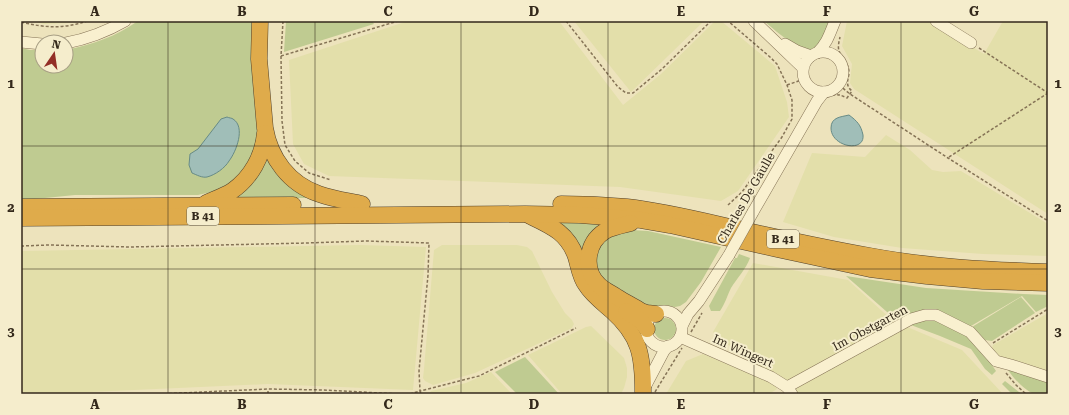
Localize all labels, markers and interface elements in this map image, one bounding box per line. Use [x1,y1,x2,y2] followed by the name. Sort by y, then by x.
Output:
[90,4,100,19] text: A
[237,4,247,19] text: B
[383,4,393,19] text: C
[529,4,539,19] text: D
[677,4,685,19] text: E
[823,4,831,19] text: F
[969,4,979,19] text: G
[34,34,74,74] north arrow
[51,37,62,52] text: N
[7,76,15,91] text: 1
[1054,76,1062,91] text: 1
[714,149,778,246] street label: Charles De Gaulle
[7,200,15,215] text: 2
[1054,200,1062,215] text: 2
[187,207,219,225] road number: B 41
[767,230,799,248] road number: B 41
[830,302,910,354] street label: Im Obstgarten
[7,324,15,339] text: 3
[1054,324,1062,339] text: 3
[711,331,776,371] street label: Im Wingert
[90,397,100,412] text: A
[237,397,247,412] text: B
[383,397,393,412] text: C
[529,397,539,412] text: D
[677,397,685,412] text: E
[823,397,831,412] text: F
[969,397,979,412] text: G

